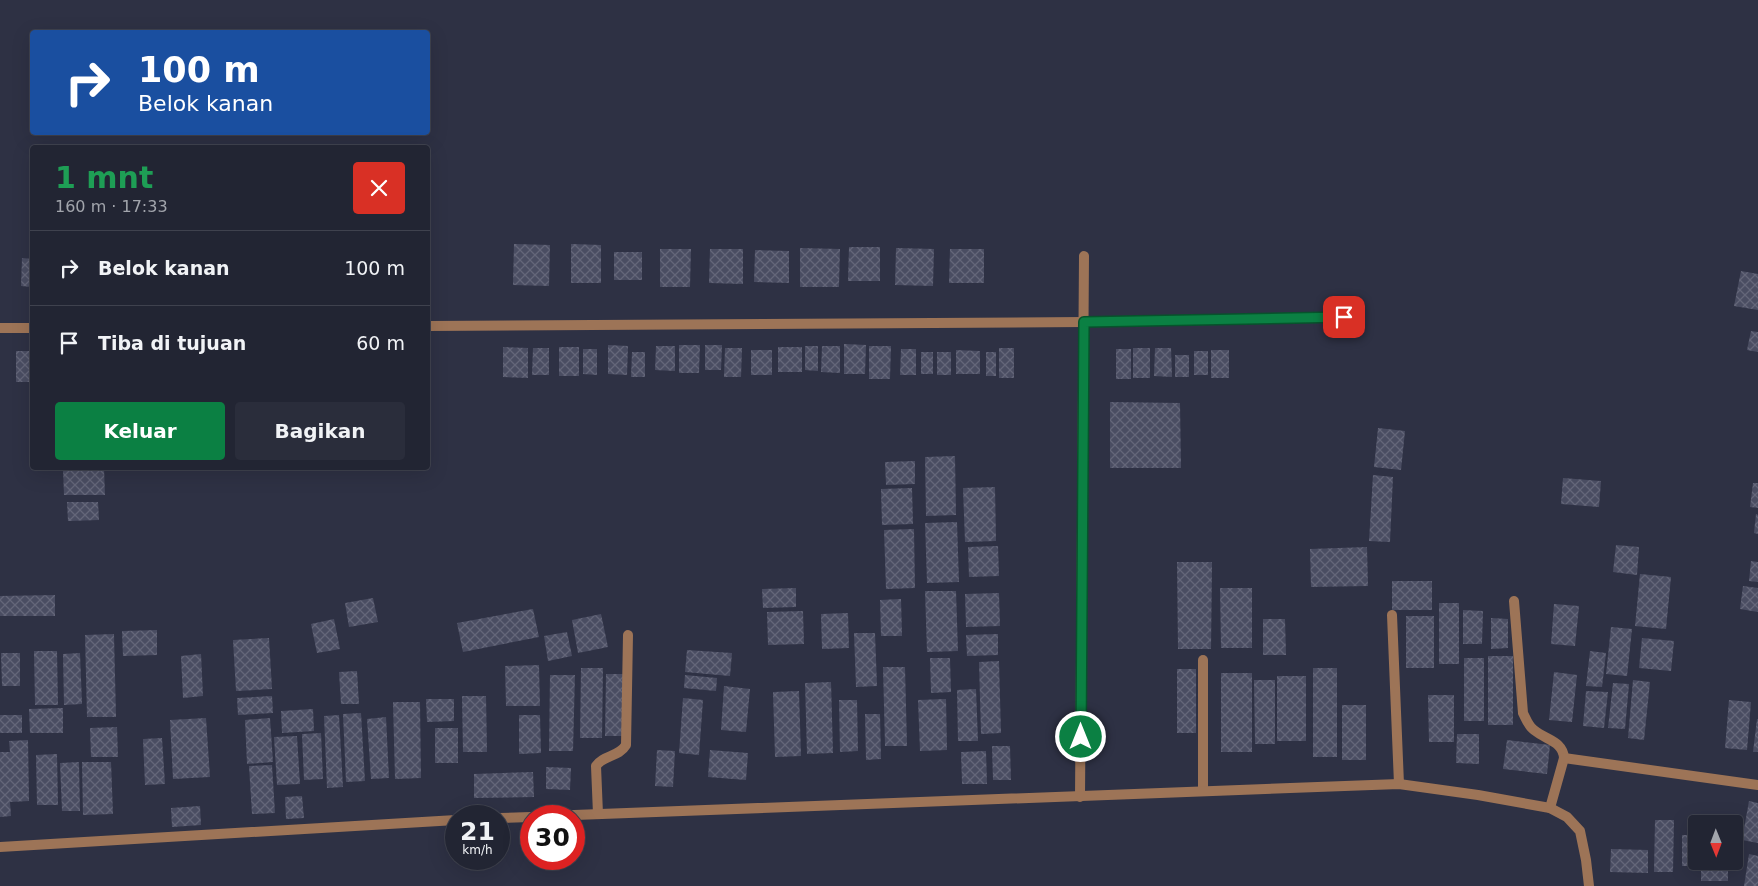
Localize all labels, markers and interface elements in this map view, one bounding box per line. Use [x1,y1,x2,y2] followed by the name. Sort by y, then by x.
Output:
[55,50,120,115] icon: right
[138,50,260,90] text: 100 m
[138,91,273,116] text: Belok kanan
[55,160,153,195] text: 1 mnt
[353,162,405,214] button: close
[55,197,168,216] text: 160 m · 17:33
[55,254,83,282] icon: right
[98,257,230,279] text: Belok kanan
[344,257,405,279] text: 100 m
[1323,296,1365,338] pin
[1330,303,1358,331] icon: arrive
[55,329,83,357] icon: arrive
[98,332,246,354] text: Tiba di tujuan
[356,332,405,354] text: 60 m
[55,402,225,460] button: Keluar
[235,402,405,460] button: Bagikan
[1054,710,1106,762] position arrow
[520,805,585,870] speed limit sign: 30
[1688,815,1742,870] north arrow
[1688,815,1743,870] map controls
[460,817,495,846] text: 21
[462,843,493,857] text: km/h

